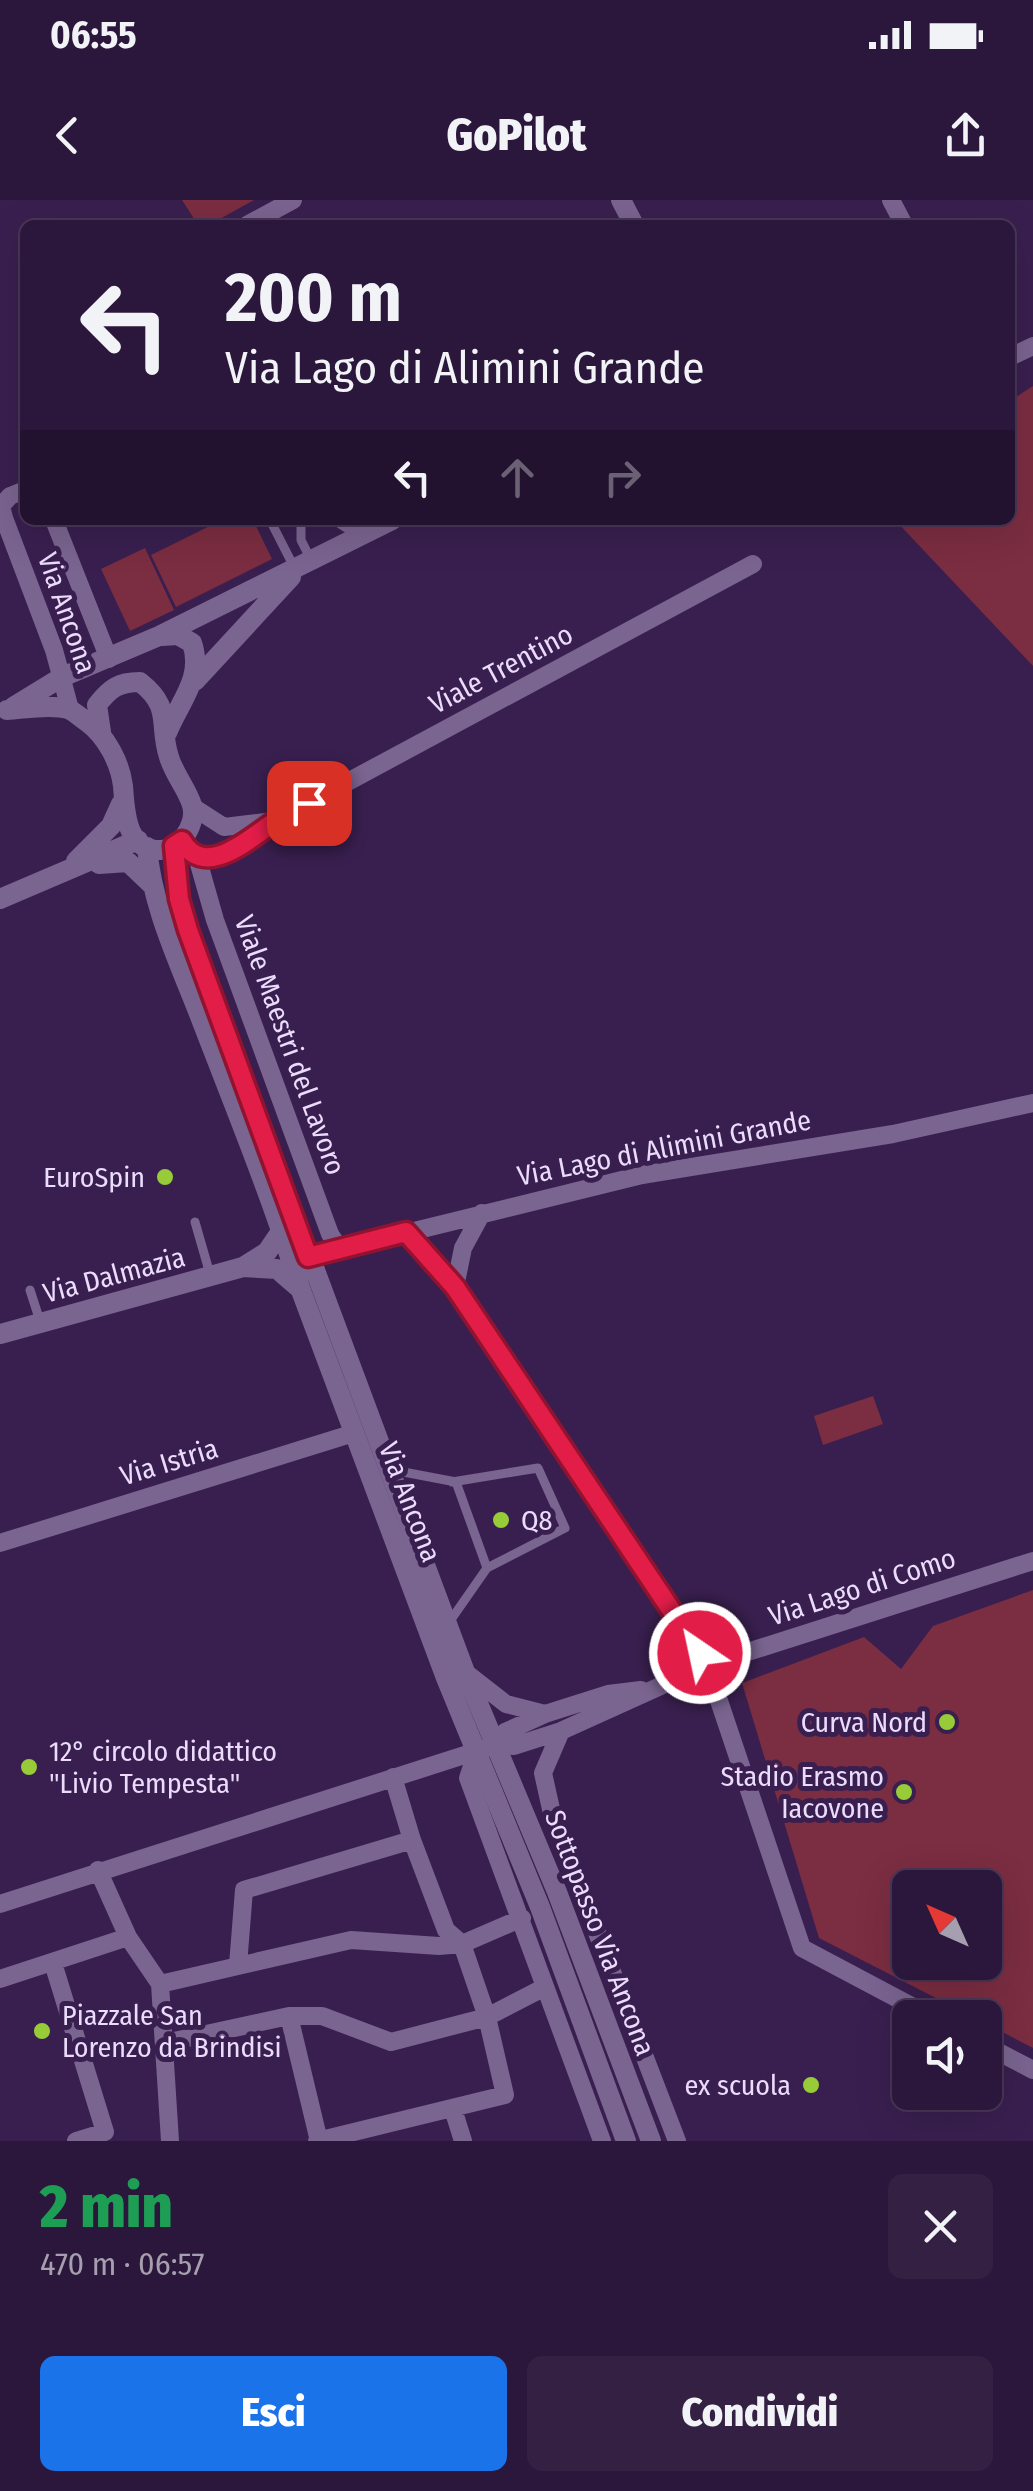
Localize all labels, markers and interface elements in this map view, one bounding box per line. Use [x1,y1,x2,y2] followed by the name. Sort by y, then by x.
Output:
[50,12,137,58] text: 06:55
[40,108,95,163] icon: back
[447,108,586,162] text: GoPilot
[938,108,993,163] icon: share
[225,256,402,340] text: 200 m
[60,260,190,390] icon: left
[225,341,704,395] text: Via Lago di Alimini Grande
[385,450,440,505] icon: left
[490,450,545,505] icon: ahead
[595,450,650,505] icon: right
[31,548,103,678] street label: Via Ancona
[424,617,578,721] street label: Viale Trentino
[267,761,352,846] pin
[282,776,337,831] icon: arrive
[228,911,352,1179] street label: Viale Maestri del Lavoro
[514,1103,814,1193] street label: Via Lago di Alimini Grande
[43,1161,145,1194] place label: EuroSpin
[154,1166,176,1188] marker: EuroSpin
[39,1240,189,1310] street label: Via Dalmazia
[116,1432,222,1492] street label: Via Istria
[372,1437,448,1567] street label: Via Ancona
[521,1504,553,1537] place label: Q8
[490,1509,512,1531] marker: Q8
[764,1541,960,1633] street label: Via Lago di Como
[648,1601,752,1705] position arrow
[801,1706,927,1739] place label: Curva Nord
[936,1711,958,1733] marker: Curva Nord
[49,1735,277,1800] place label: 12° circolo didattico "Livio Tempesta"
[18,1756,40,1778] marker: 12° circolo didattico "Livio Tempesta"
[721,1760,884,1825] place label: Stadio Erasmo Iacovone
[893,1781,915,1803] marker: Stadio Erasmo Iacovone
[538,1806,662,2060] street label: Sottopasso Via Ancona
[892,1870,1002,1980] north arrow
[892,1870,1002,2110] map controls
[62,1999,282,2064] place label: Piazzale San Lorenzo da Brindisi
[892,2000,1002,2110] button: sound
[31,2020,53,2042] marker: Piazzale San Lorenzo da Brindisi
[685,2069,791,2102] place label: ex scuola
[800,2074,822,2096] marker: ex scuola
[40,2171,173,2243] text: 2 min
[888,2174,993,2279] button: close
[40,2245,205,2283] text: 470 m · 06:57
[40,2356,507,2471] button: Esci
[527,2356,993,2471] button: Condividi

